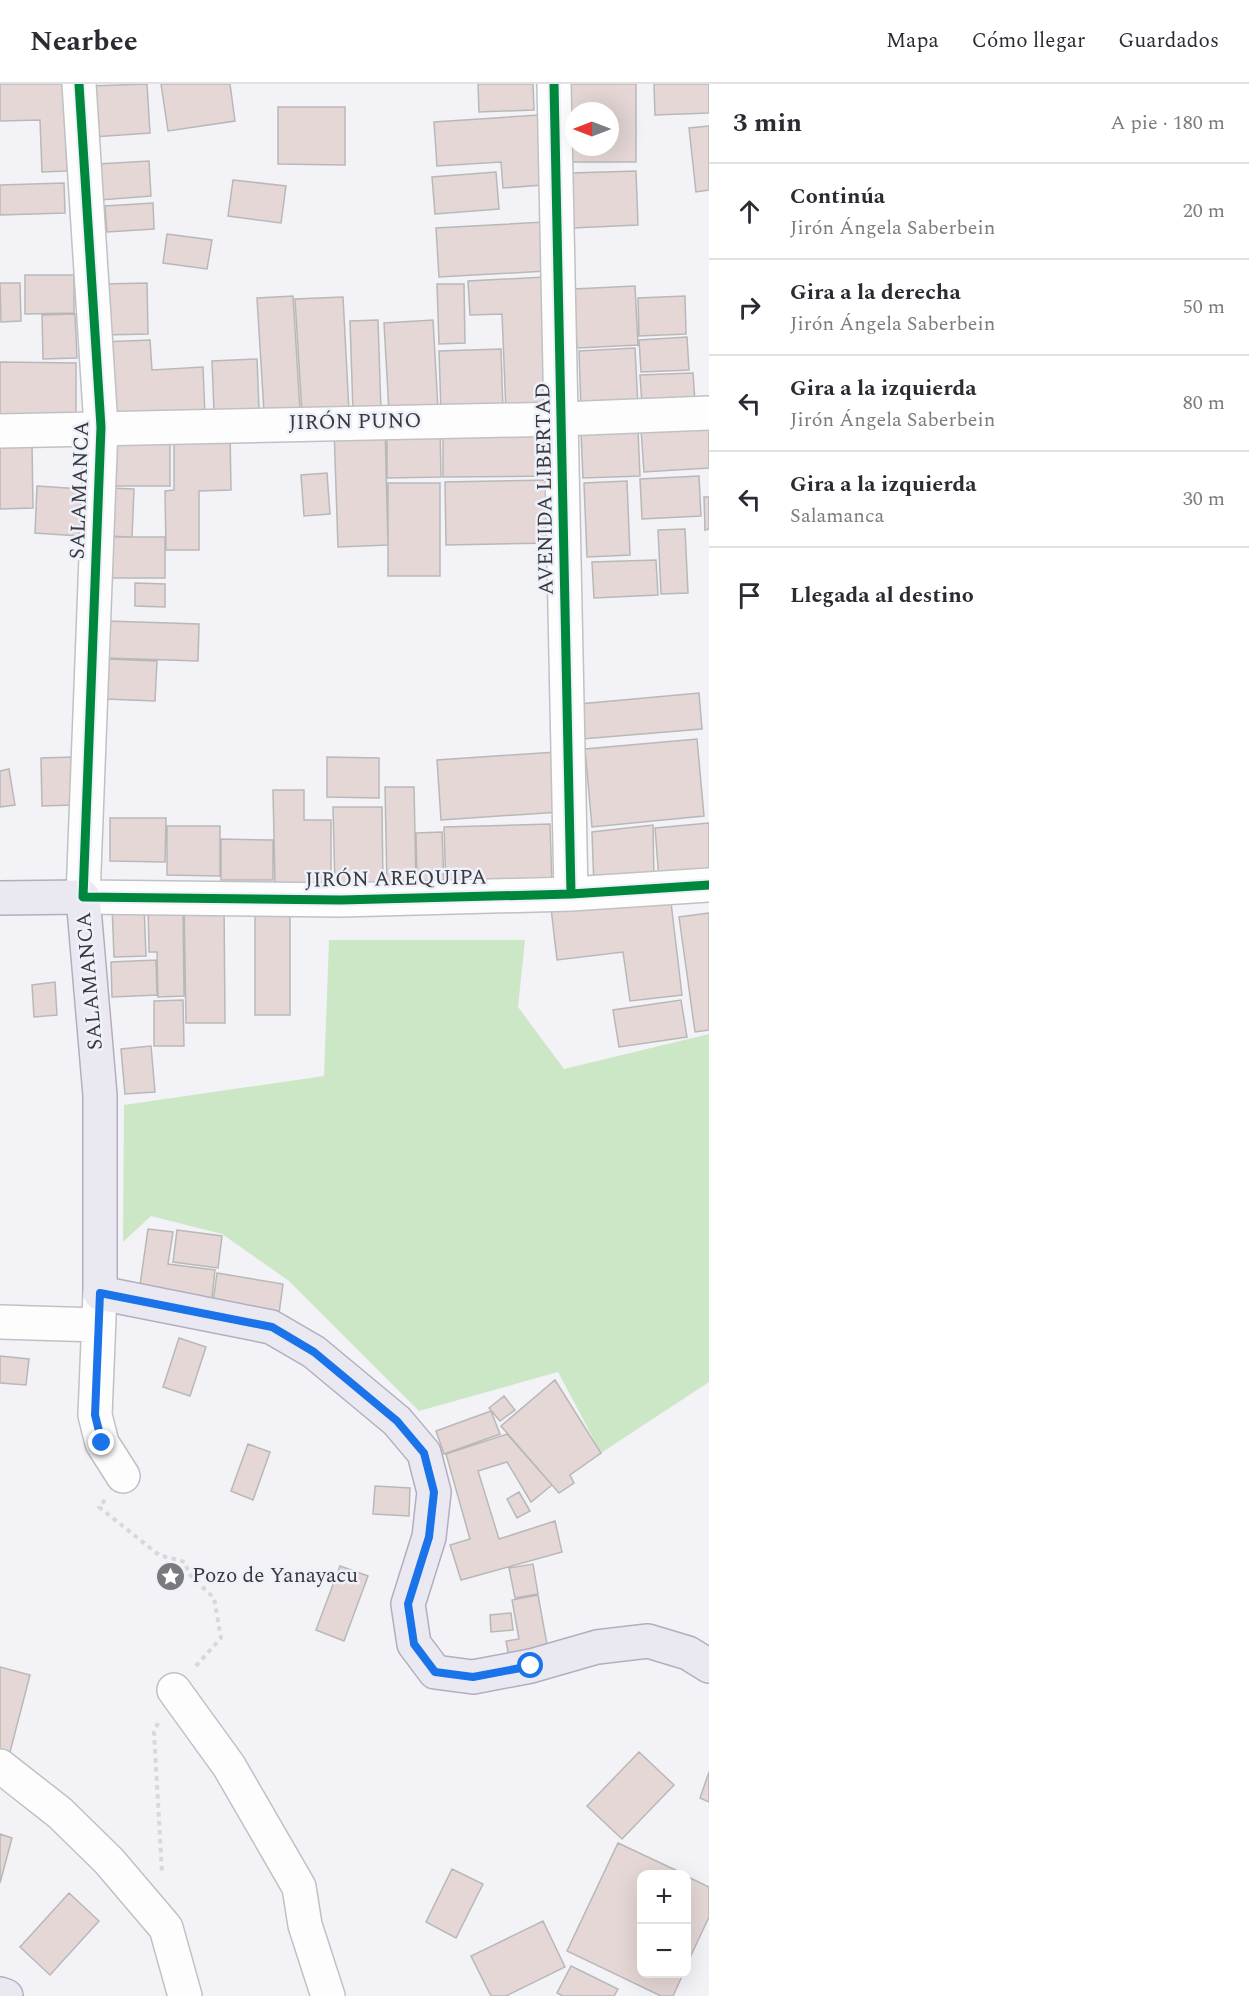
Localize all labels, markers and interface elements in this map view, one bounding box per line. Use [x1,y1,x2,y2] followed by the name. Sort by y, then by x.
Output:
[30,20,138,63] text: Nearbee
[886,25,939,57] text: Mapa
[972,25,1085,57] text: Cómo llegar
[1118,25,1219,57] text: Guardados
[565,102,619,156] north arrow
[733,103,802,143] text: 3 min
[1111,108,1225,138] text: A pie · 180 m
[790,180,885,213] text: Continúa
[733,195,766,228] icon: ahead
[1183,196,1225,226] text: 20 m
[790,213,995,243] text: Jirón Ángela Saberbein
[790,276,961,309] text: Gira a la derecha
[733,291,766,324] icon: right
[1183,292,1225,322] text: 50 m
[790,309,995,339] text: Jirón Ángela Saberbein
[790,372,977,405] text: Gira a la izquierda
[527,382,563,596] street label: AVENIDA LIBERTAD
[733,387,766,420] icon: left
[1183,388,1225,418] text: 80 m
[288,405,422,439] street label: JIRÓN PUNO
[790,405,995,435] text: Jirón Ángela Saberbein
[62,420,98,560] street label: SALAMANCA
[790,468,977,501] text: Gira a la izquierda
[733,483,766,516] icon: left
[1183,484,1225,514] text: 30 m
[790,501,884,531] text: Salamanca
[733,579,766,612] icon: arrive
[790,579,974,612] text: Llegada al destino
[305,861,487,897] street label: JIRÓN AREQUIPA
[68,910,112,1051] street label: SALAMANCA
[88,1429,114,1455] route end
[155,1560,187,1592] place icon: Pozo de Yanayacu
[192,1560,358,1592] place label: Pozo de Yanayacu
[517,1652,543,1678] route start
[637,1870,691,1978] map controls
[637,1870,691,1924] button: +
[637,1924,691,1978] button: −

